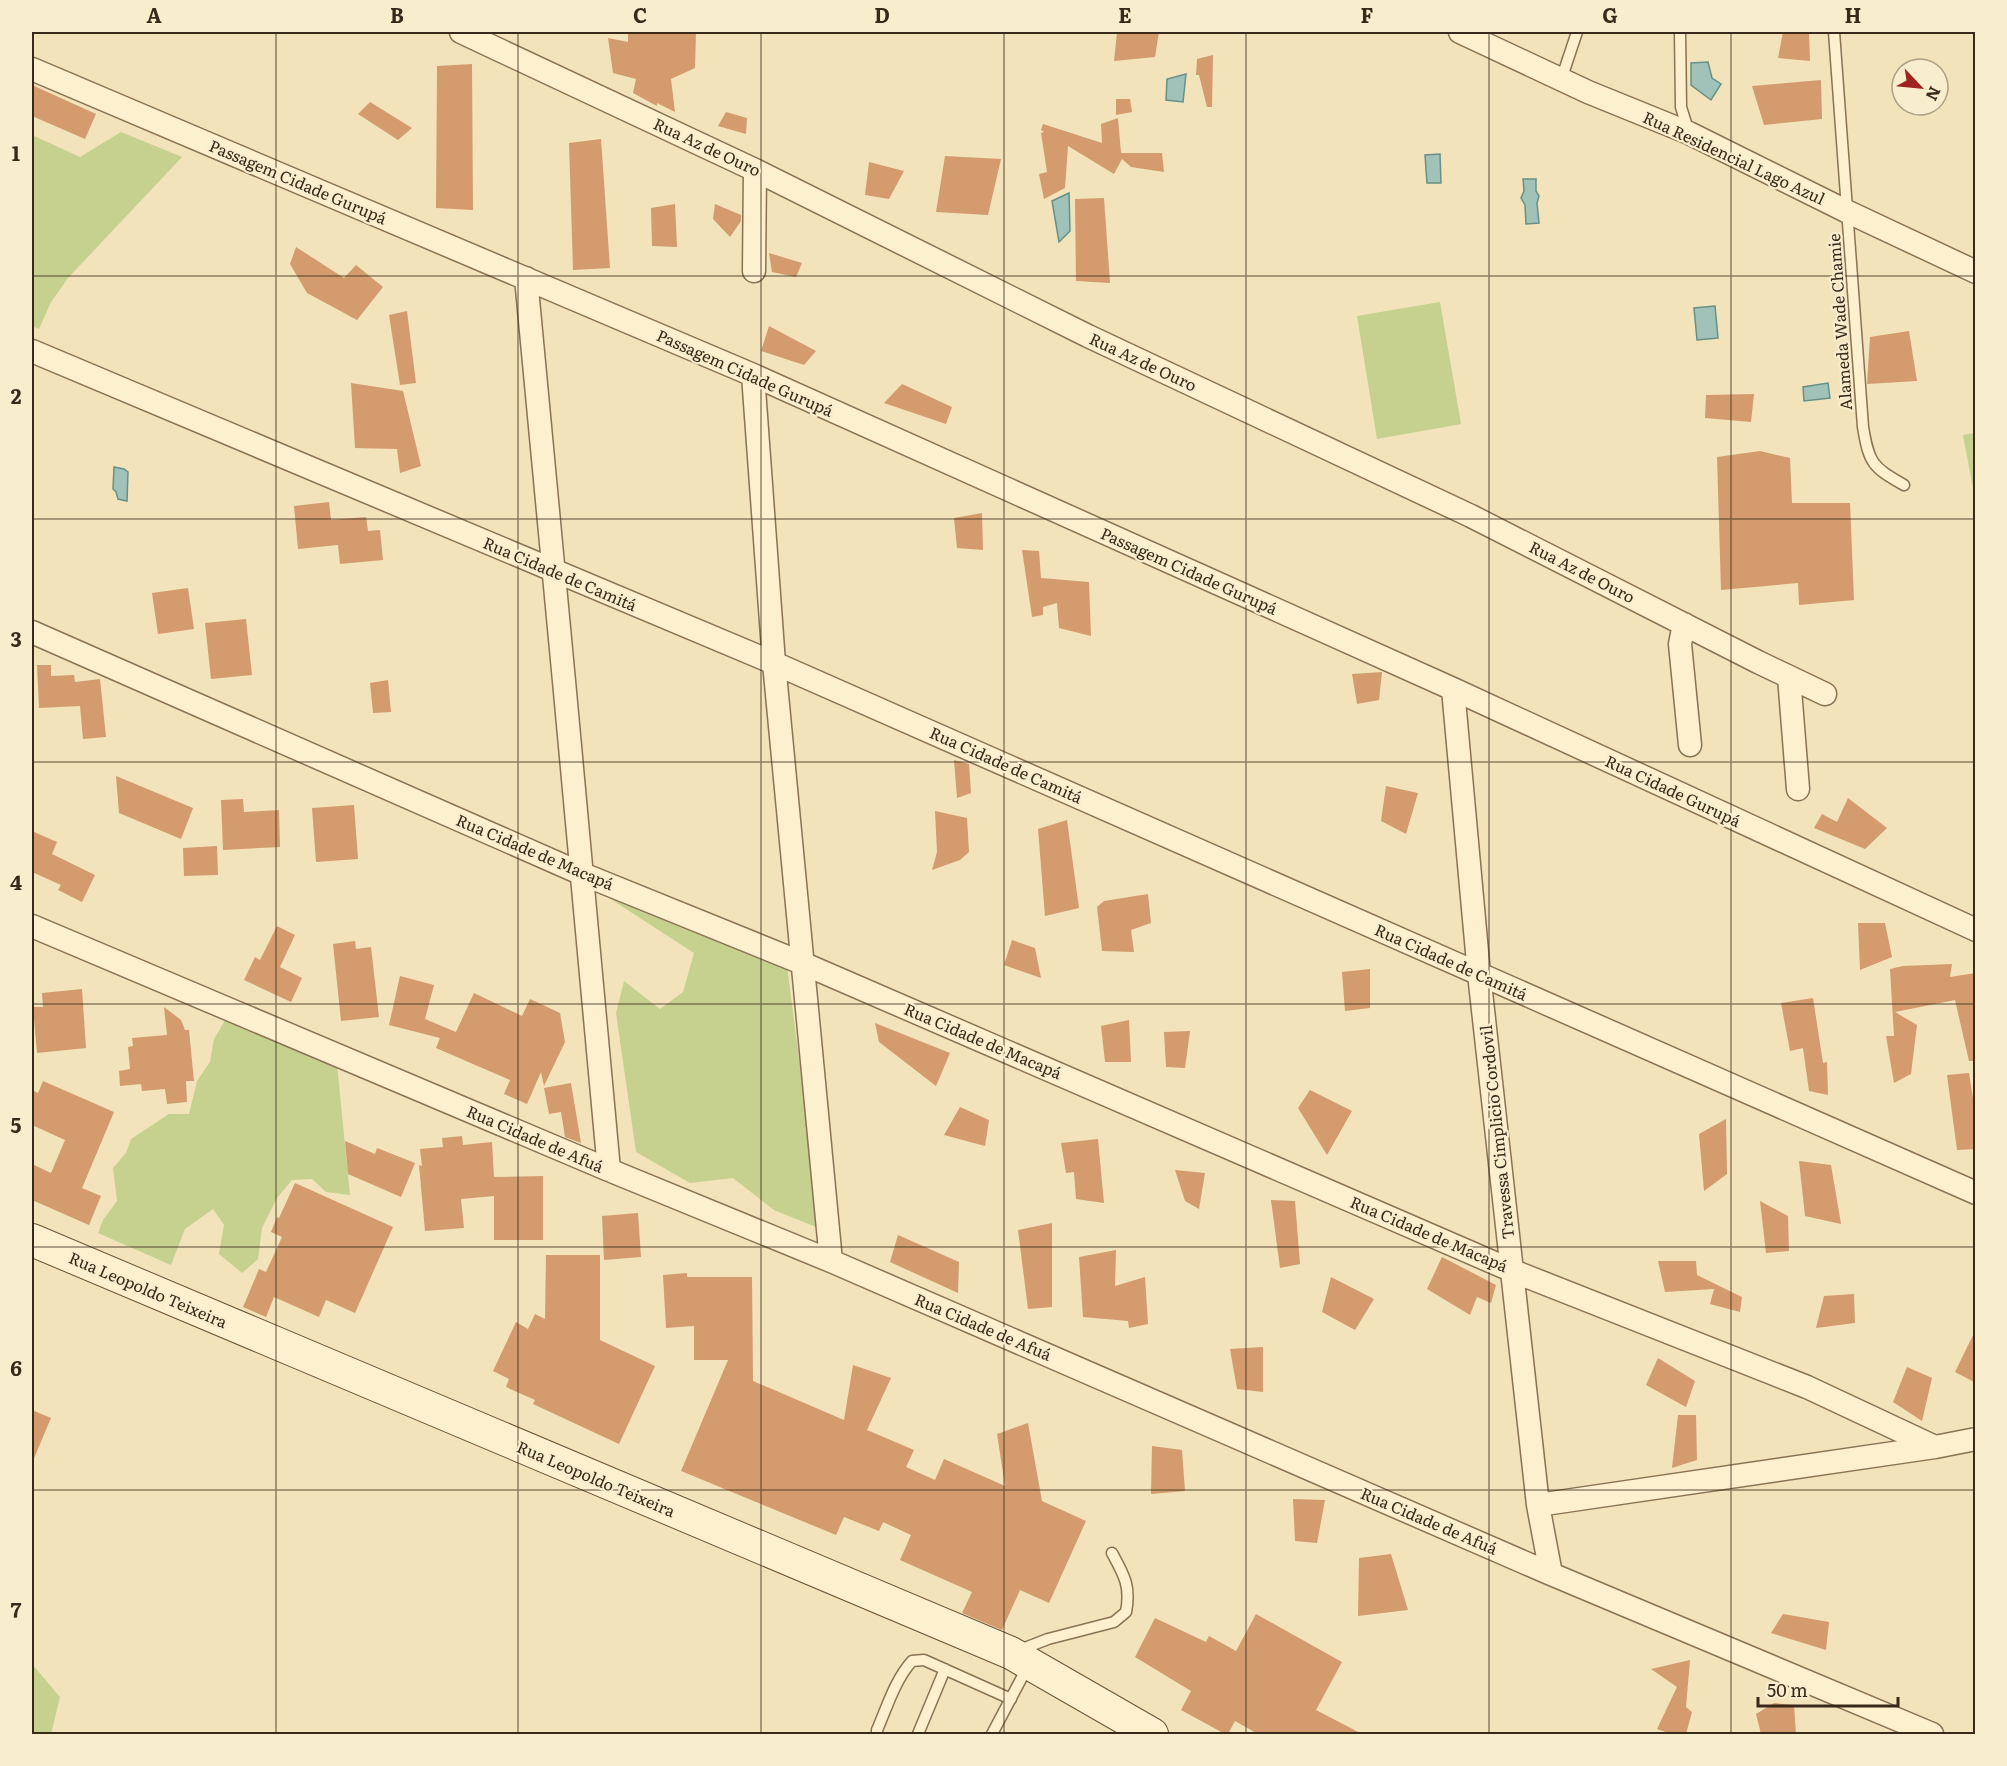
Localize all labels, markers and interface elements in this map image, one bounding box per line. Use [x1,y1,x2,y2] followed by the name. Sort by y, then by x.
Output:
[146,0,162,29] text: A
[390,0,404,29] text: B
[633,0,647,29] text: C
[874,0,890,29] text: D
[1118,0,1132,29] text: E
[1361,0,1374,29] text: F
[1602,0,1618,29] text: G
[1845,0,1861,29] text: H
[1890,57,1950,117] north arrow
[1921,83,1948,105] text: N
[1639,104,1829,210] street label: Rua Residencial Lago Azul
[650,111,765,181] street label: Rua Az de Ouro
[206,133,391,230] street label: Passagem Cidade Gurupá
[12,137,20,167] text: 1
[1821,233,1857,411] street label: Alameda Wade Chamie
[653,322,838,422] street label: Passagem Cidade Gurupá
[1086,326,1201,396] street label: Rua Az de Ouro
[11,380,22,410] text: 2
[1097,520,1282,620] street label: Passagem Cidade Gurupá
[480,530,641,616] street label: Rua Cidade de Camitá
[1525,534,1639,608] street label: Rua Az de Ouro
[10,623,22,653] text: 3
[926,720,1087,809] street label: Rua Cidade de Camitá
[1602,748,1746,832] street label: Rua Cidade Gurupá
[453,807,618,895] street label: Rua Cidade de Macapá
[10,866,22,896] text: 4
[1371,917,1532,1006] street label: Rua Cidade de Camitá
[901,996,1066,1084] street label: Rua Cidade de Macapá
[1473,1024,1519,1240] street label: Travessa Cimplicio Cordovil
[463,1098,608,1178] street label: Rua Cidade de Afuá
[11,1109,22,1139] text: 5
[1347,1189,1512,1277] street label: Rua Cidade de Macapá
[65,1245,232,1333] street label: Rua Leopoldo Teixeira
[911,1286,1056,1366] street label: Rua Cidade de Afuá
[10,1352,22,1382] text: 6
[513,1434,680,1522] street label: Rua Leopoldo Teixeira
[1357,1480,1502,1560] street label: Rua Cidade de Afuá
[11,1594,22,1624] text: 7
[1758,1670,1898,1708] scale bar
[1767,1676,1808,1703] text: 50 m

